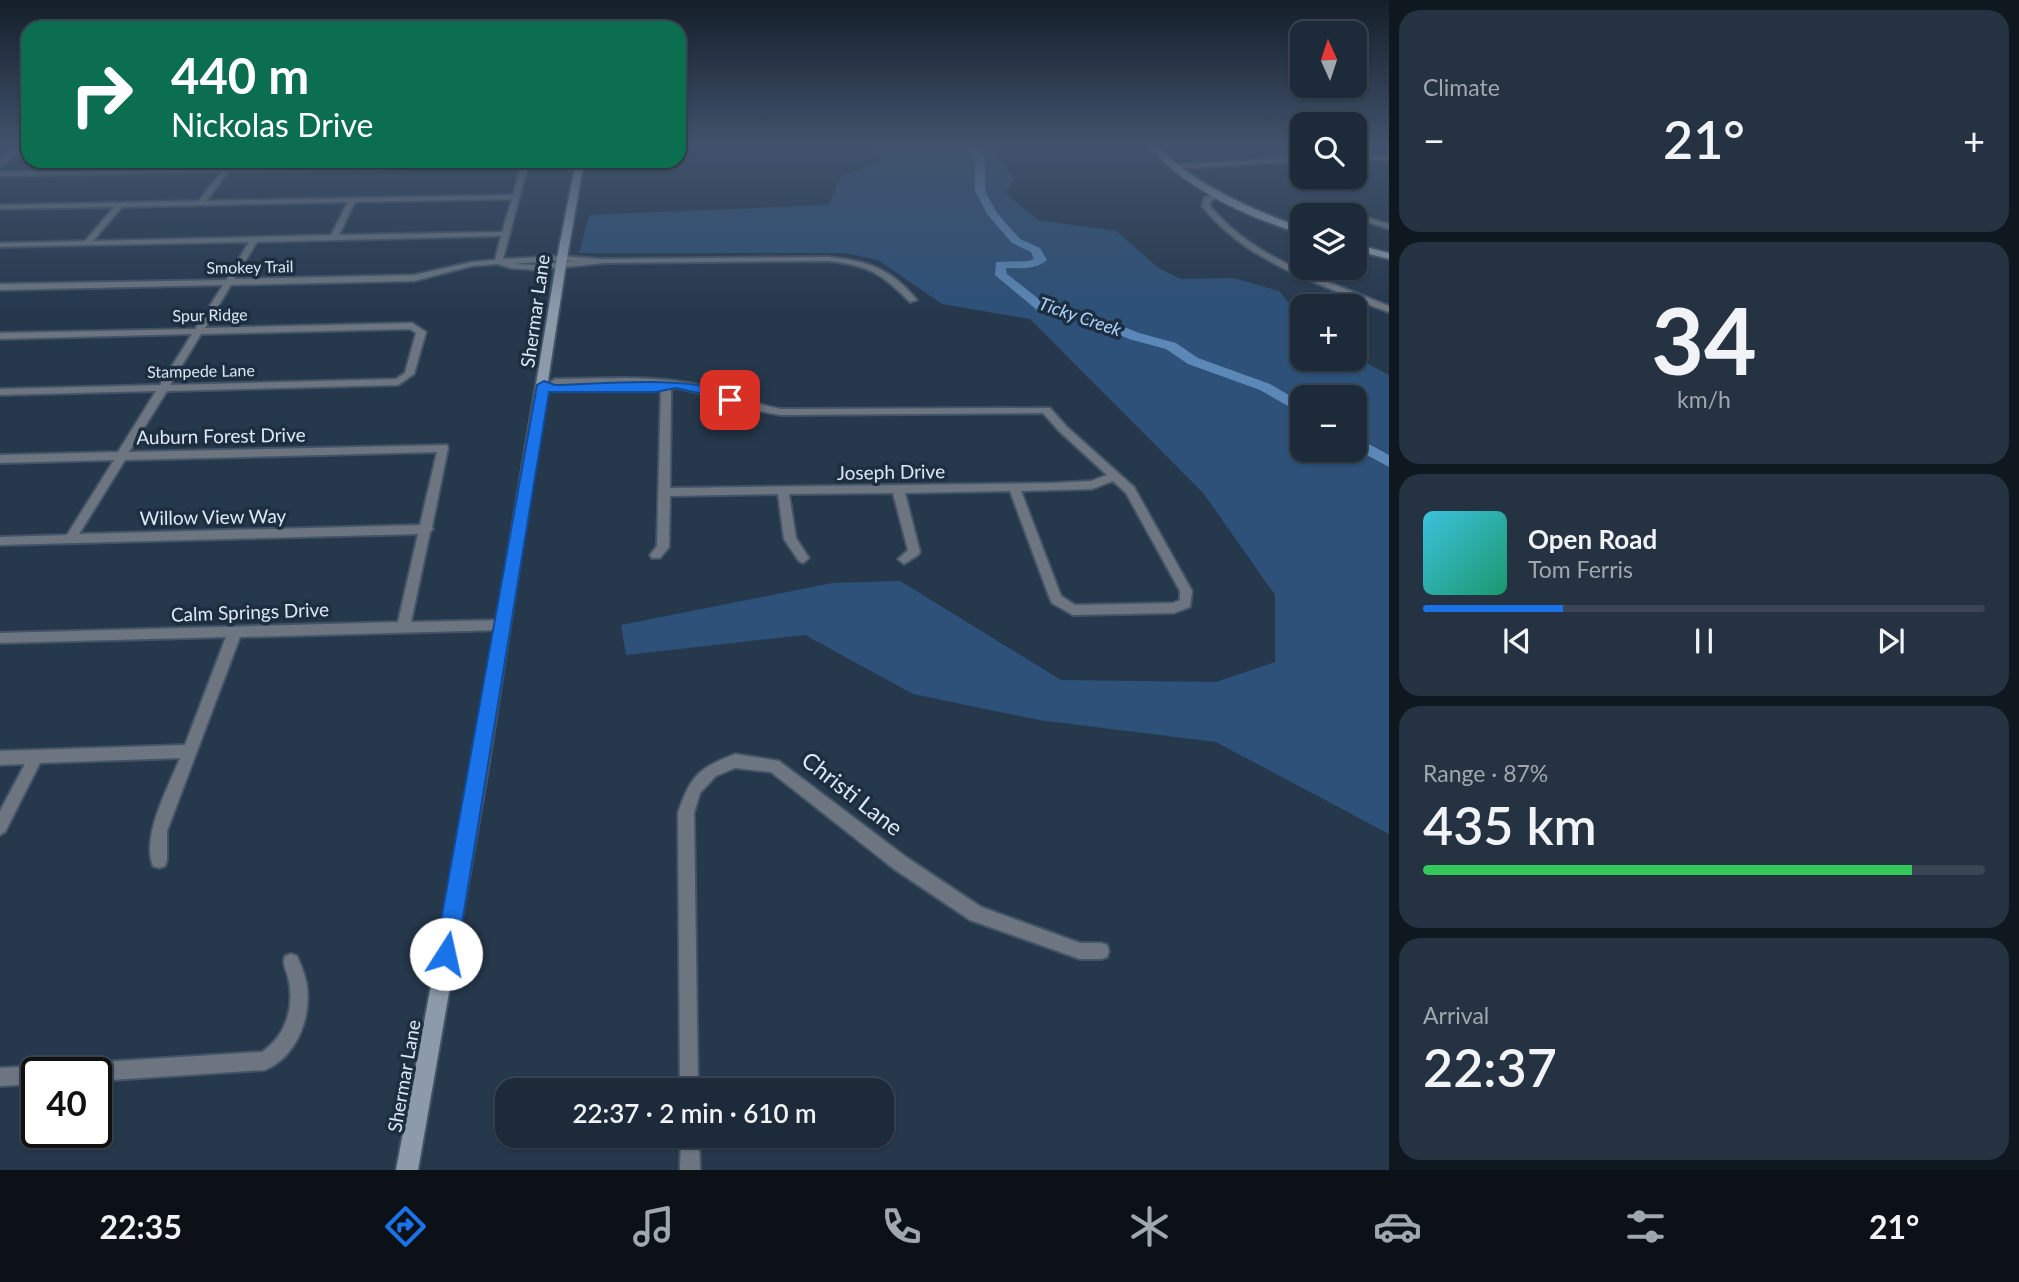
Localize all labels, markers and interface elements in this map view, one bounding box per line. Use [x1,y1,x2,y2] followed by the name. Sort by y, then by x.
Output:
[1290,21,1367,98] north arrow
[1290,21,1367,462] map controls
[171,46,309,104] text: 440 m
[56,49,147,140] icon: right
[1423,73,1500,101] text: Climate
[171,105,373,144] text: Nickolas Drive
[1663,108,1745,170] text: 21°
[1290,112,1367,189] button: search
[1423,117,1445,163] text: −
[1963,117,1985,163] text: +
[1290,203,1367,280] button: layers
[515,253,554,369] street label: Shermar Lane
[206,256,294,277] street label: Smokey Trail
[1651,285,1757,394] text: 34
[1036,292,1125,341] water label: Ticky Creek
[1290,294,1367,371] button: +
[172,304,248,325] street label: Spur Ridge
[147,360,255,381] street label: Stampede Lane
[700,370,760,430] pin
[711,381,749,419] icon: arrive
[1290,385,1367,462] button: −
[1677,385,1731,413] text: km/h
[136,423,306,448] street label: Auburn Forest Drive
[837,459,945,484] street label: Joseph Drive
[139,504,287,529] street label: Willow View Way
[1528,523,1657,555] text: Open Road
[1528,555,1633,583] text: Tom Ferris
[171,597,329,626] street label: Calm Springs Drive
[1498,622,1536,660] icon: previous
[1685,622,1723,660] icon: pause
[1872,622,1910,660] icon: next
[797,745,909,841] street label: Christi Lane
[1423,759,1548,787] text: Range · 87%
[1423,794,1597,856] text: 435 km
[409,917,483,991] position arrow
[1423,1001,1489,1029] text: Arrival
[382,1018,425,1134] street label: Shermar Lane
[1423,1036,1557,1098] text: 22:37
[21,1057,112,1148] speed limit sign: 40
[572,1097,817,1129] text: 22:37 · 2 min · 610 m
[381,1202,430,1251] icon: directions
[629,1202,678,1251] icon: music
[877,1202,926,1251] icon: phone
[1125,1202,1174,1251] icon: climate
[1373,1202,1422,1251] icon: car
[1621,1202,1670,1251] icon: filters
[100,1207,182,1246] text: 22:35
[1869,1207,1919,1246] text: 21°

